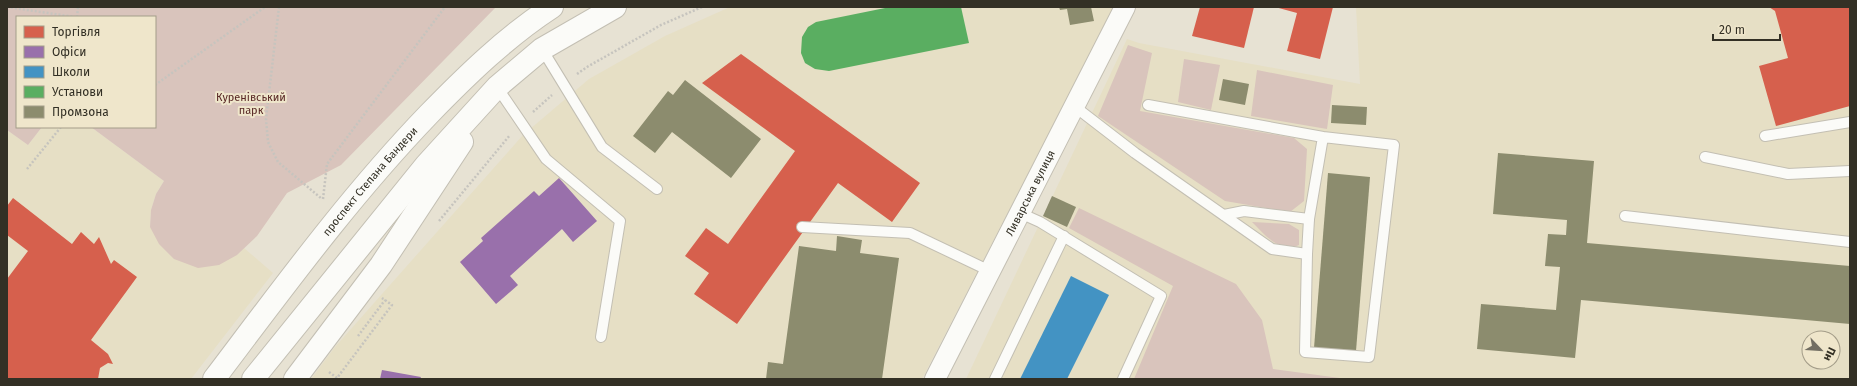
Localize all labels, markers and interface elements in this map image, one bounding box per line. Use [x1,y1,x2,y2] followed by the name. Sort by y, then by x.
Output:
[16,16,156,128] legend
[1713,16,1780,42] scale bar
[1719,23,1745,37] text: 20 m
[52,25,100,39] text: Торгівля
[52,45,86,59] text: Офіси
[52,65,90,79] text: Школи
[52,85,103,99] text: Установи
[216,91,286,117] park label: Куренівський парк
[52,105,109,119] text: Промзона
[320,124,420,238] street label: проспект Степана Бандери
[1003,148,1057,238] street label: Ливарська вулиця
[1801,330,1841,370] north arrow
[1821,345,1838,363] text: Пн

